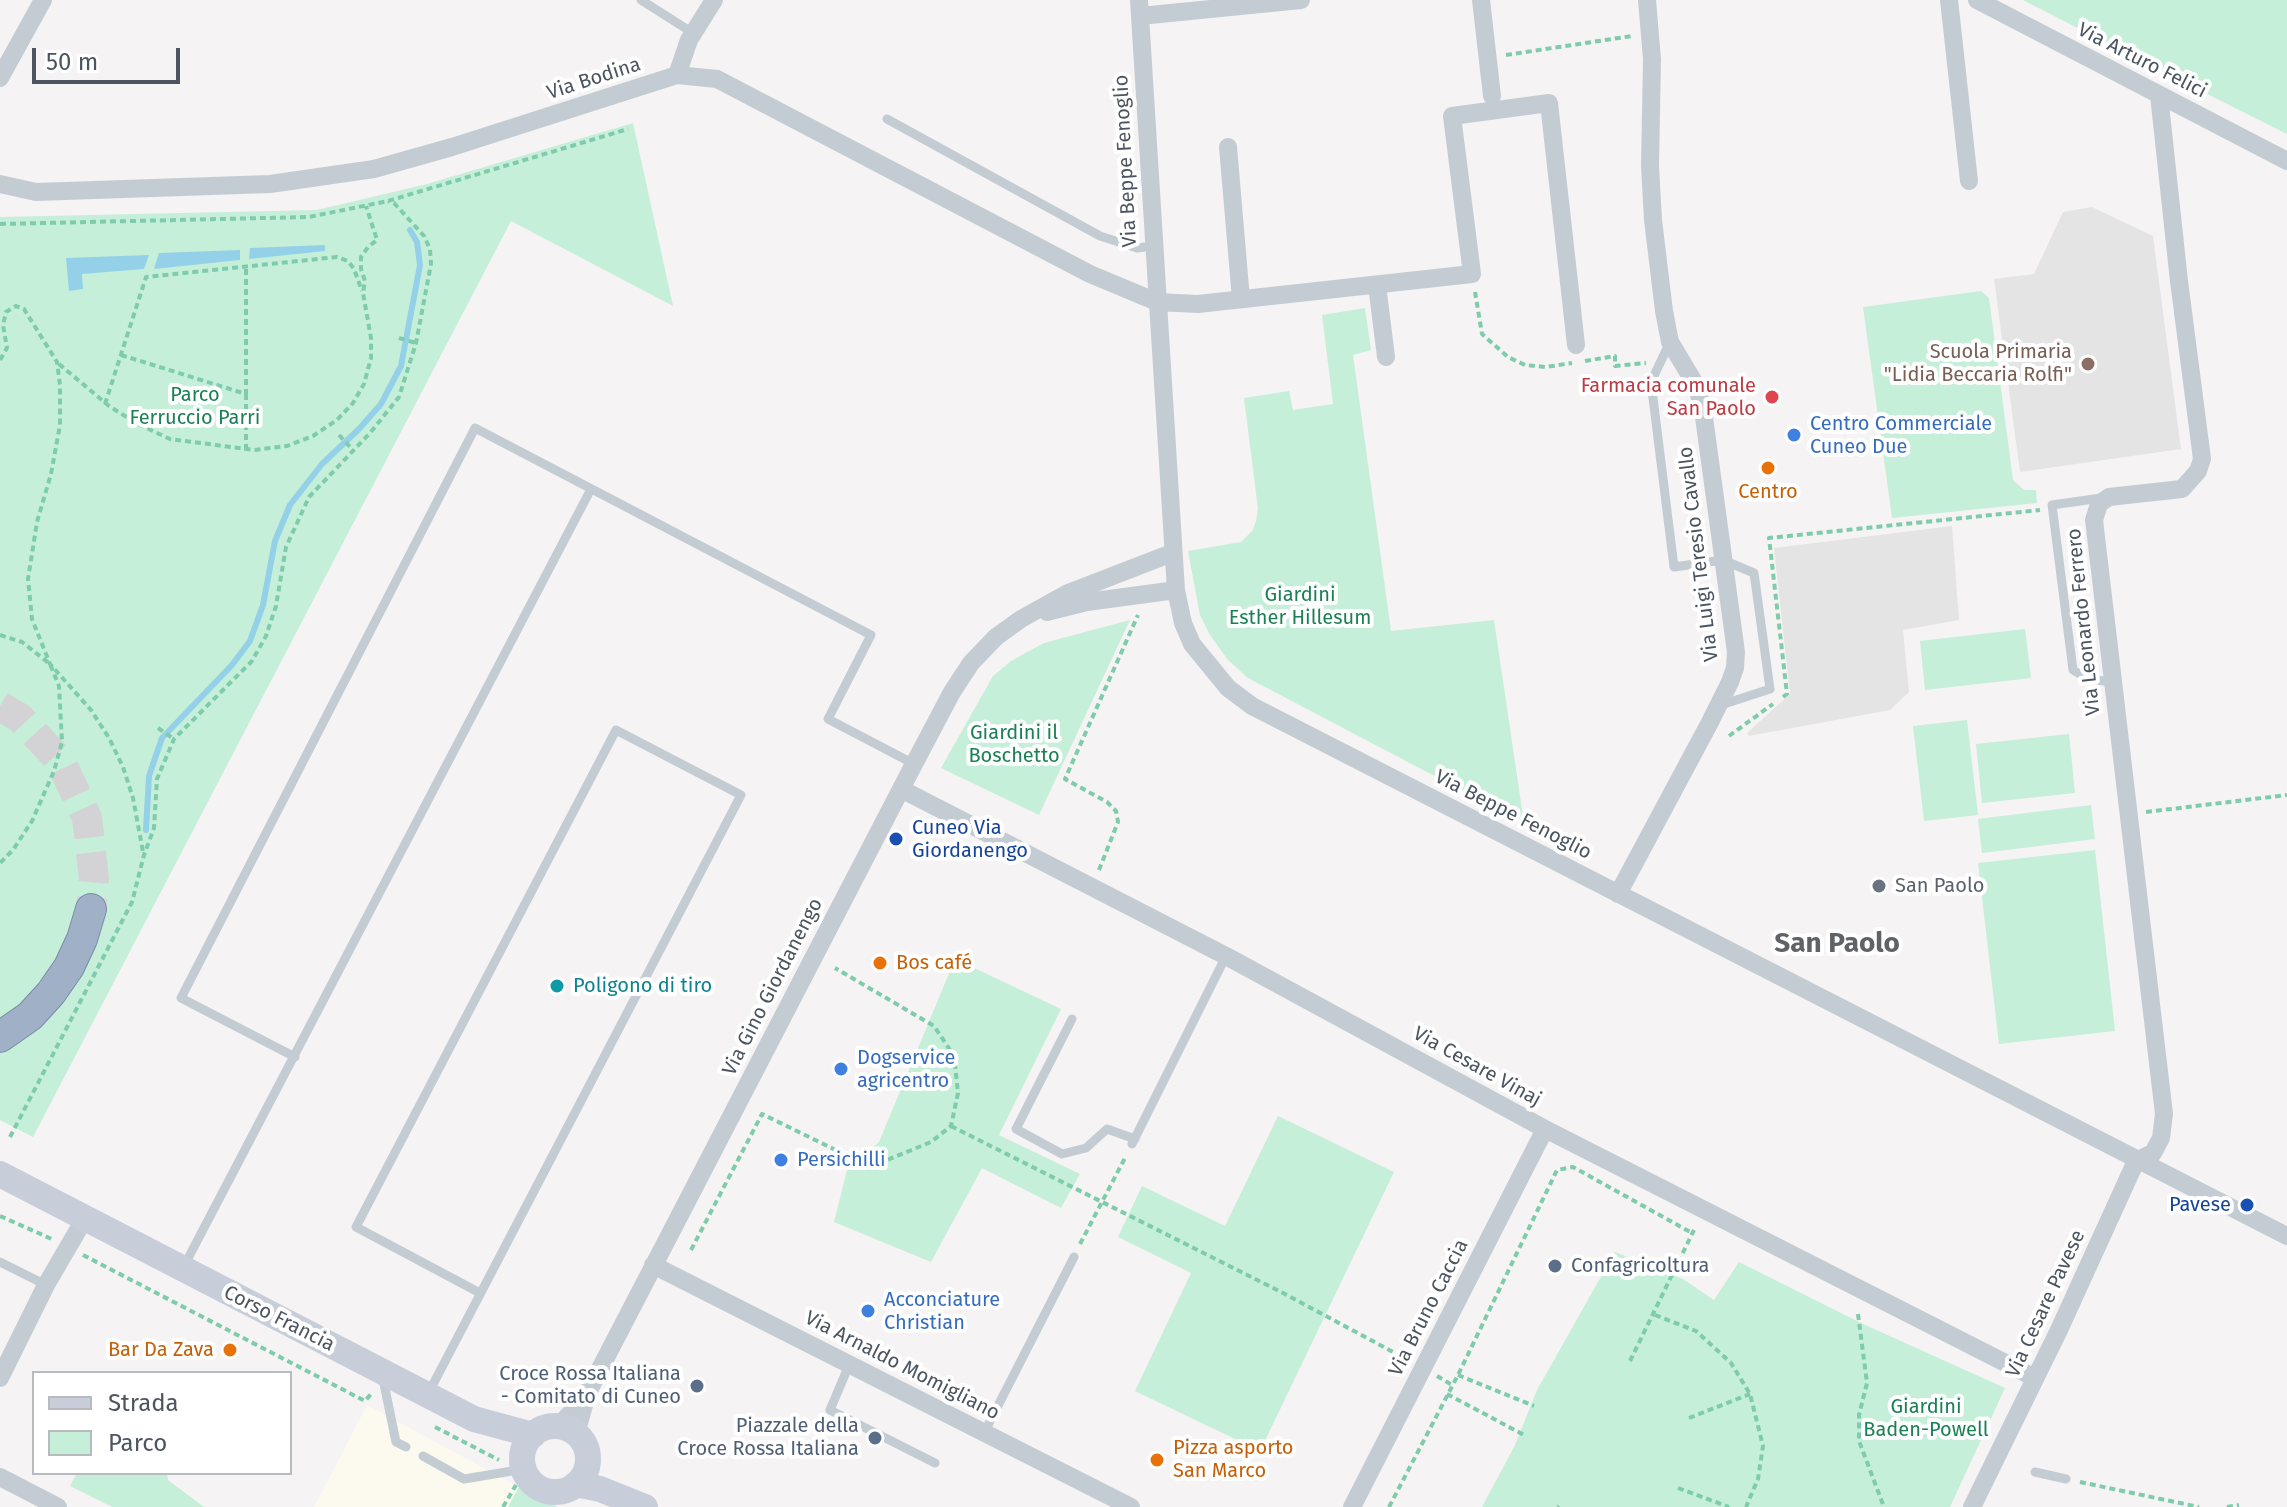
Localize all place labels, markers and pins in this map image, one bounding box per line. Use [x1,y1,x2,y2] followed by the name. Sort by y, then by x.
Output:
[1884,340,2072,387] place label: Scuola Primaria "Lidia Beccaria Rolfi"
[2079,355,2097,373] marker: Scuola Primaria "Lidia Beccaria Rolfi"
[1581,374,1756,421] place label: Farmacia comunale San Paolo
[1763,388,1781,406] marker: Farmacia comunale San Paolo
[1810,412,1992,459] place label: Centro Commerciale Cuneo Due
[1785,426,1803,444] marker: Centro Commerciale Cuneo Due
[1759,459,1777,477] marker: Centro
[1738,480,1798,504] place label: Centro
[912,816,1028,863] place label: Cuneo Via Giordanengo
[887,830,905,848] marker: Cuneo Via Giordanengo
[1895,874,1984,898] place label: San Paolo
[1870,877,1888,895] marker: San Paolo
[896,951,972,975] place label: Bos café
[871,954,889,972] marker: Bos café
[573,974,712,998] place label: Poligono di tiro
[548,977,566,995] marker: Poligono di tiro
[857,1046,955,1093] place label: Dogservice agricentro
[832,1060,850,1078] marker: Dogservice agricentro
[797,1148,886,1172] place label: Persichilli
[772,1151,790,1169] marker: Persichilli
[2169,1193,2231,1217] place label: Pavese
[2238,1196,2256,1214] marker: Pavese
[1571,1254,1709,1278] place label: Confagricoltura
[1546,1257,1564,1275] marker: Confagricoltura
[884,1288,1000,1335] place label: Acconciature Christian
[859,1302,877,1320] marker: Acconciature Christian
[108,1338,214,1362] place label: Bar Da Zava
[221,1341,239,1359] marker: Bar Da Zava
[499,1362,681,1409] place label: Croce Rossa Italiana - Comitato di Cuneo
[688,1377,706,1395] marker: Croce Rossa Italiana - Comitato di Cuneo
[677,1414,859,1461] place label: Piazzale della Croce Rossa Italiana
[866,1429,884,1447] marker: Piazzale della Croce Rossa Italiana
[1173,1436,1294,1483] place label: Pizza asporto San Marco
[1148,1451,1166,1469] marker: Pizza asporto San Marco

